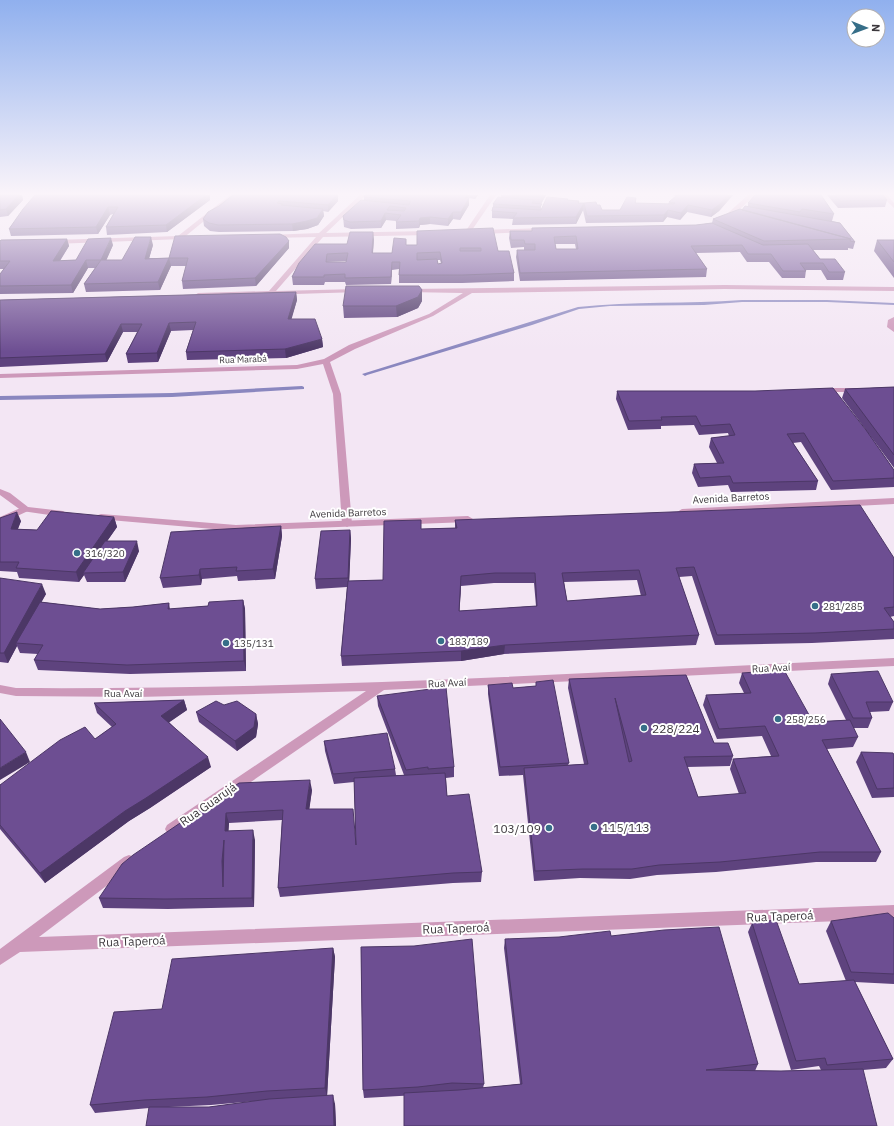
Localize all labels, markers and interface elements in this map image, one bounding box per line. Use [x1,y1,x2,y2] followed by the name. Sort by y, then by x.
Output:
[846,8,886,48] north arrow
[869,24,883,32] text: N
[219,353,267,365] street label: Rua Marabá
[692,489,770,507] street label: Avenida Barretos
[309,505,387,521] street label: Avenida Barretos
[85,547,125,560] place label: 316/320
[72,548,82,558] marker: 316/320
[823,600,863,613] place label: 281/285
[810,601,820,611] marker: 281/285
[449,635,489,648] place label: 183/189
[436,636,446,646] marker: 183/189
[234,637,274,650] place label: 135/131
[221,638,231,648] marker: 135/131
[751,660,791,676] street label: Rua Avaí
[427,675,467,691] street label: Rua Avaí
[104,687,143,700] street label: Rua Avaí
[786,713,826,726] place label: 258/256
[773,714,783,724] marker: 258/256
[652,721,700,736] place label: 228/224
[639,723,649,733] marker: 228/224
[177,779,240,829] street label: Rua Guarujá
[602,820,650,835] place label: 115/113
[493,821,541,836] place label: 103/109
[589,822,599,832] marker: 115/113
[544,823,554,833] marker: 103/109
[746,907,814,925] street label: Rua Taperoá
[422,919,490,937] street label: Rua Taperoá
[98,932,166,950] street label: Rua Taperoá

